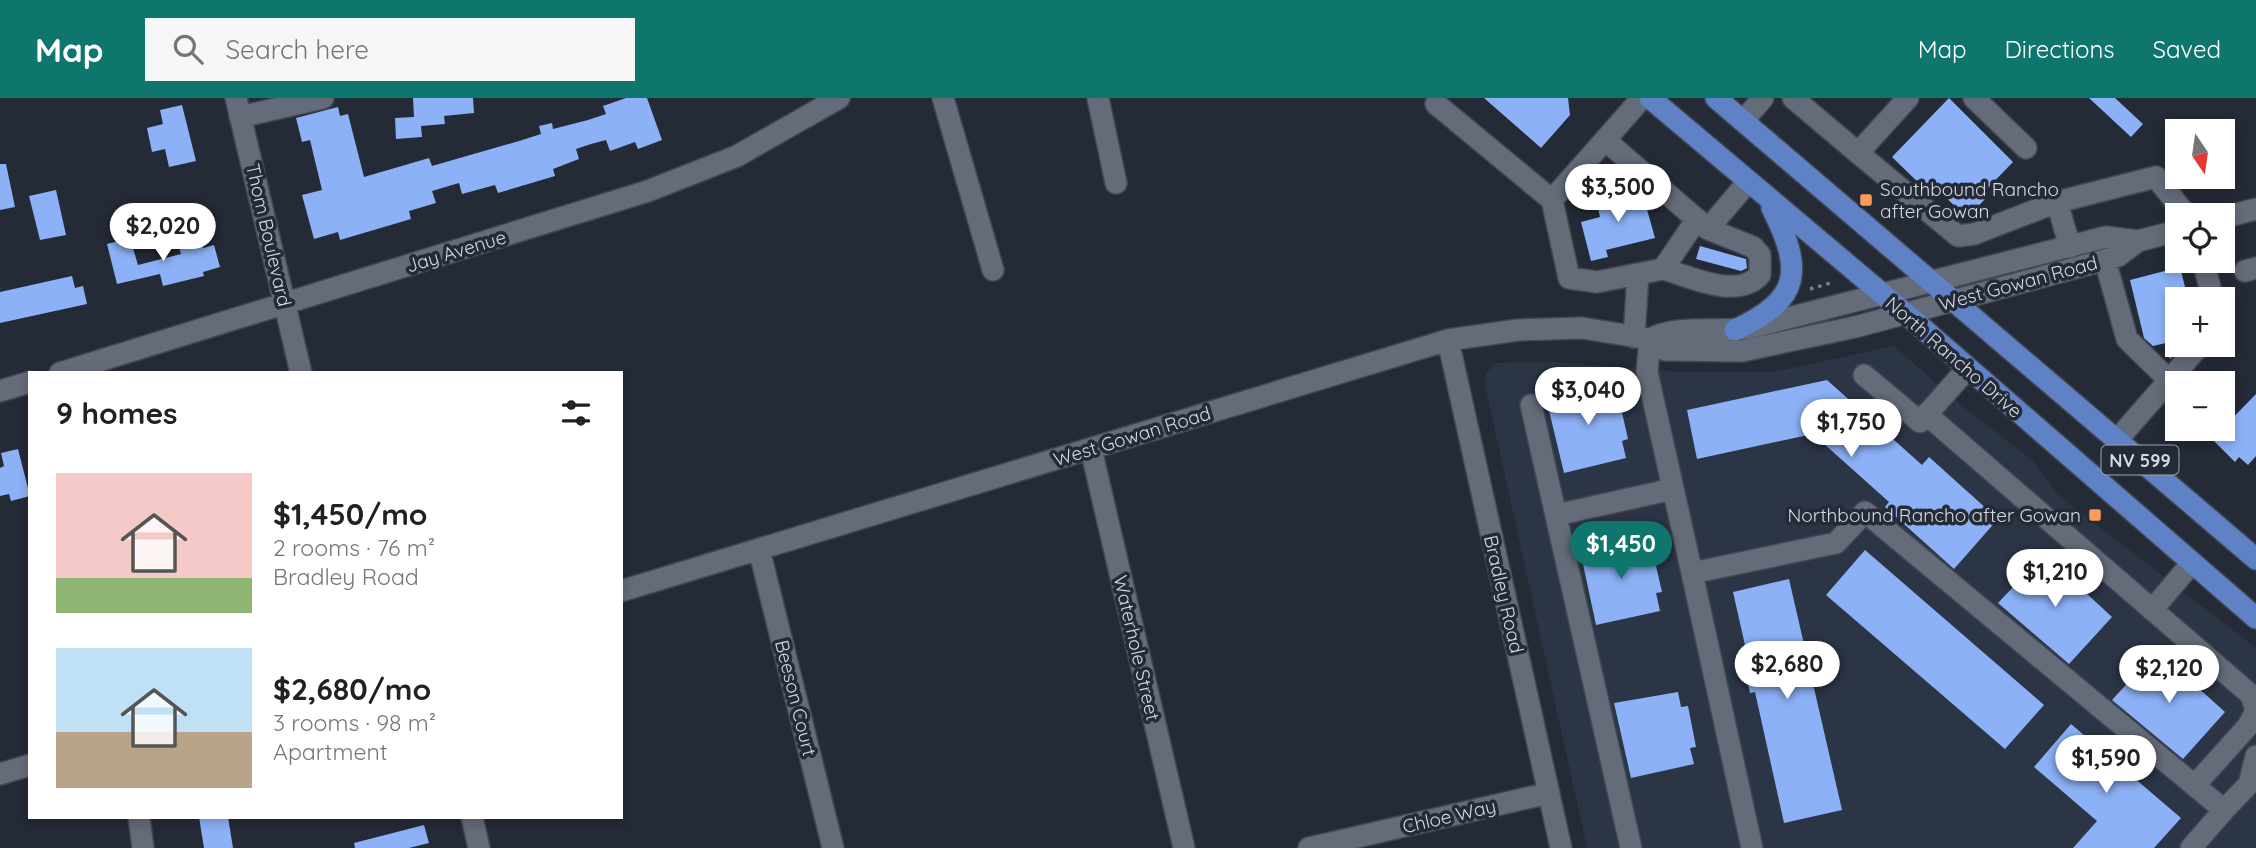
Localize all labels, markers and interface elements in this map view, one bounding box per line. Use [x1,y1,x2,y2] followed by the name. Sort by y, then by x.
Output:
[145,18,635,81] search box
[35,29,103,70] text: Map
[169,30,207,68] icon: search
[225,33,369,66] text: Search here
[1918,34,1967,64] text: Map
[2005,34,2115,64] text: Directions
[2153,34,2221,64] text: Saved
[2165,119,2235,189] north arrow
[2165,119,2235,441] map controls
[241,161,297,309] street label: Thom Boulevard
[1561,164,1675,224] pin: $3,500
[1581,172,1655,201] text: $3,500
[1880,177,2059,223] place label: Southbound Rancho after Gowan
[1858,192,1874,208] marker: Southbound Rancho after Gowan
[2165,203,2235,273] button: locate
[106,204,220,263] pin: $2,020
[126,211,200,240] text: $2,020
[403,224,509,278] street label: Jay Avenue
[1936,250,2100,316] street label: West Gowan Road
[2165,287,2235,357] button: +
[1881,291,2027,423] street label: North Rancho Drive
[1531,368,1645,427] pin: $3,040
[2165,371,2235,441] button: −
[1551,375,1625,404] text: $3,040
[56,394,178,432] text: 9 homes
[557,394,595,432] icon: filters
[1794,400,1908,459] pin: $1,750
[1050,401,1214,471] street label: West Gowan Road
[1817,407,1886,436] text: $1,750
[2102,446,2178,474] road number: NV 599
[273,495,428,533] text: $1,450/mo
[112,501,196,585] icon: home
[1788,503,2081,527] place label: Northbound Rancho after Gowan
[2087,507,2103,523] marker: Northbound Rancho after Gowan
[1564,522,1678,581] pin: $1,450
[1586,529,1656,558] text: $1,450
[273,533,435,562] text: 2 rooms · 76 m²
[1479,533,1529,655] street label: Bradley Road
[1998,550,2112,609] pin: $1,210
[2022,557,2088,586] text: $1,210
[273,562,419,591] text: Bradley Road
[1109,573,1165,723] street label: Waterhole Street
[770,637,822,759] street label: Beeson Court
[1730,642,1844,701] pin: $2,680
[2112,646,2226,705] pin: $2,120
[1751,649,1823,678] text: $2,680
[2135,653,2203,682] text: $2,120
[273,670,431,708] text: $2,680/mo
[112,676,196,760] icon: home
[273,708,436,737] text: 3 rooms · 98 m²
[2049,736,2163,795] pin: $1,590
[273,737,387,766] text: Apartment
[2071,743,2141,772] text: $1,590
[1400,794,1498,838] street label: Chloe Way

